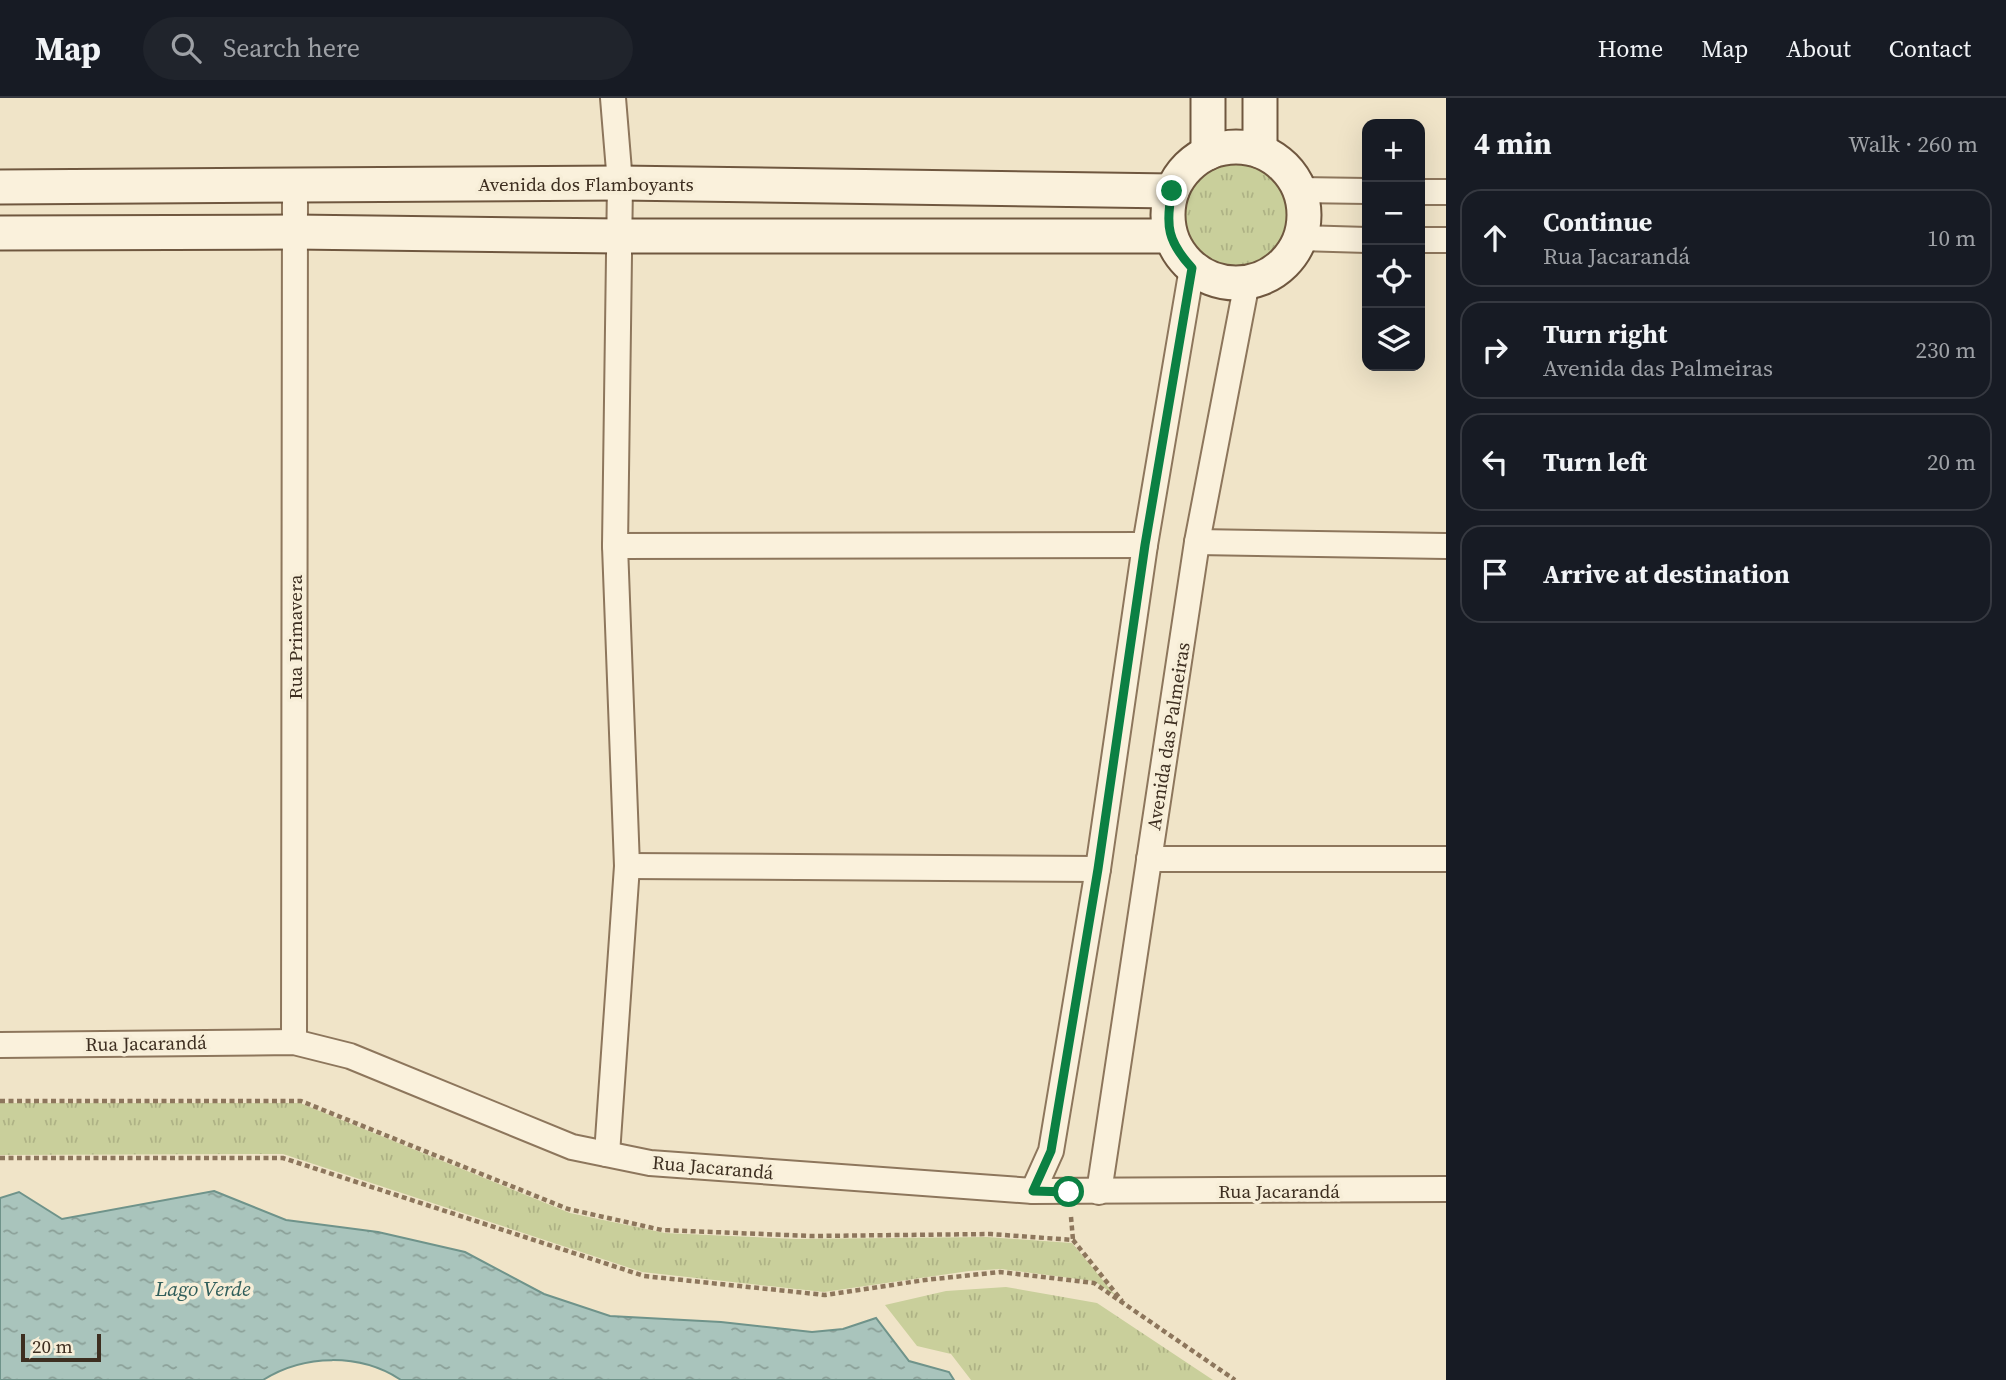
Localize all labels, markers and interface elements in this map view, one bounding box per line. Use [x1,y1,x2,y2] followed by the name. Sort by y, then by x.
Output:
[143,17,633,80] search box
[35,26,101,71] text: Map
[167,29,205,67] icon: search
[223,30,360,66] text: Search here
[1598,32,1663,65] text: Home
[1701,32,1748,65] text: Map
[1786,32,1851,65] text: About
[1889,32,1971,65] text: Contact
[1362,119,1425,371] map controls
[1362,119,1425,182] button: +
[1474,123,1552,164] text: 4 min
[1848,128,1978,160] text: Walk · 260 m
[478,171,694,197] street label: Avenida dos Flamboyants
[1156,175,1187,206] route end
[1362,182,1425,245] button: −
[1543,204,1652,240] text: Continue
[1476,219,1514,257] icon: ahead
[1927,222,1976,254] text: 10 m
[1543,240,1690,272] text: Rua Jacarandá
[1362,245,1425,308] button: locate
[1362,308,1425,371] button: layers
[1543,316,1667,352] text: Turn right
[1476,331,1514,369] icon: right
[1915,334,1976,366] text: 230 m
[1543,352,1773,384] text: Avenida das Palmeiras
[1476,443,1514,481] icon: left
[1543,444,1647,480] text: Turn left
[1927,446,1976,478] text: 20 m
[1476,555,1514,593] icon: arrive
[1543,556,1790,592] text: Arrive at destination
[282,574,308,699] street label: Rua Primavera
[1140,640,1196,832] street label: Avenida das Palmeiras
[85,1029,207,1057] street label: Rua Jacarandá
[651,1149,775,1185] street label: Rua Jacarandá
[1053,1176,1084,1207] route start
[1218,1178,1340,1204] street label: Rua Jacarandá
[154,1274,251,1303] water label: Lago Verde
[21,1331,102,1363] scale bar
[32,1333,73,1359] text: 20 m

